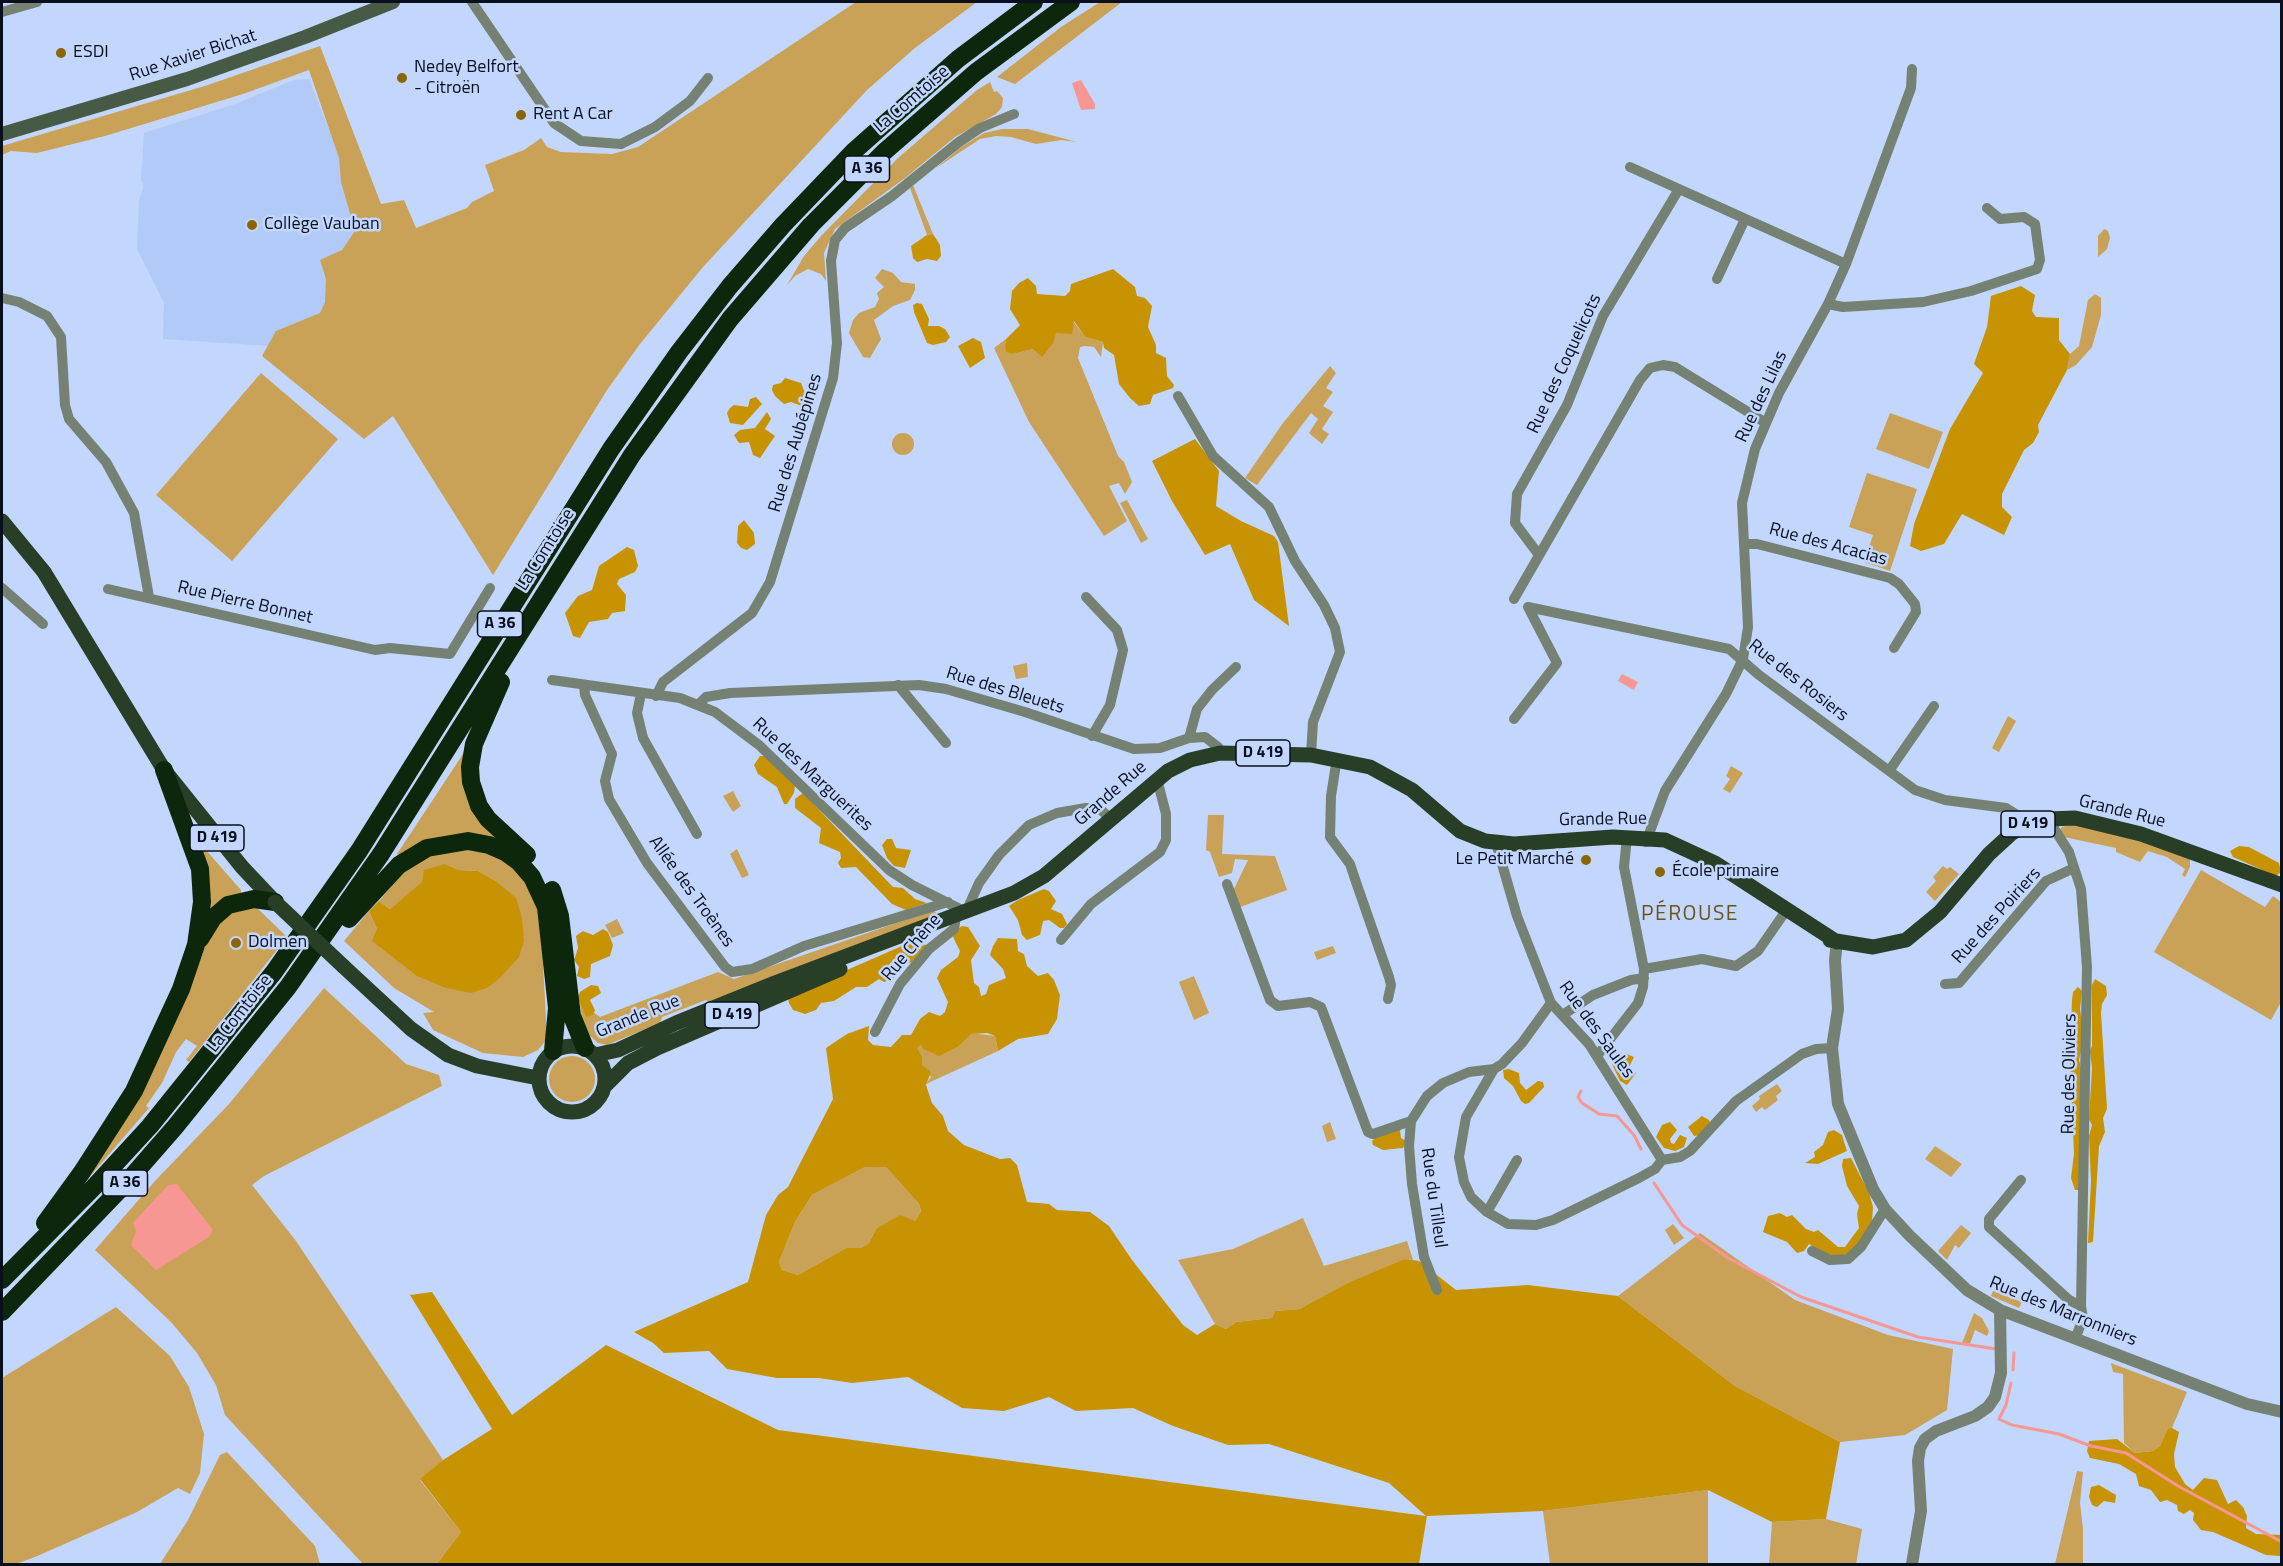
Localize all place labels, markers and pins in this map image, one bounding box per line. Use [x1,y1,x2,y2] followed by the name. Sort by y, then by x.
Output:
[73,42,109,64] place label: ESDI
[54,46,68,60] marker: ESDI
[414,57,518,100] place label: Nedey Belfort - Citroën
[395,71,409,85] marker: Nedey Belfort - Citroën
[533,104,613,126] place label: Rent A Car
[514,108,528,122] marker: Rent A Car
[264,214,380,236] place label: Collège Vauban
[245,218,259,232] marker: Collège Vauban
[1455,849,1574,871] place label: Le Petit Marché
[1579,853,1593,867] marker: Le Petit Marché
[1672,861,1779,883] place label: École primaire
[1653,865,1667,879] marker: École primaire
[248,932,307,954] place label: Dolmen
[229,936,243,950] marker: Dolmen

